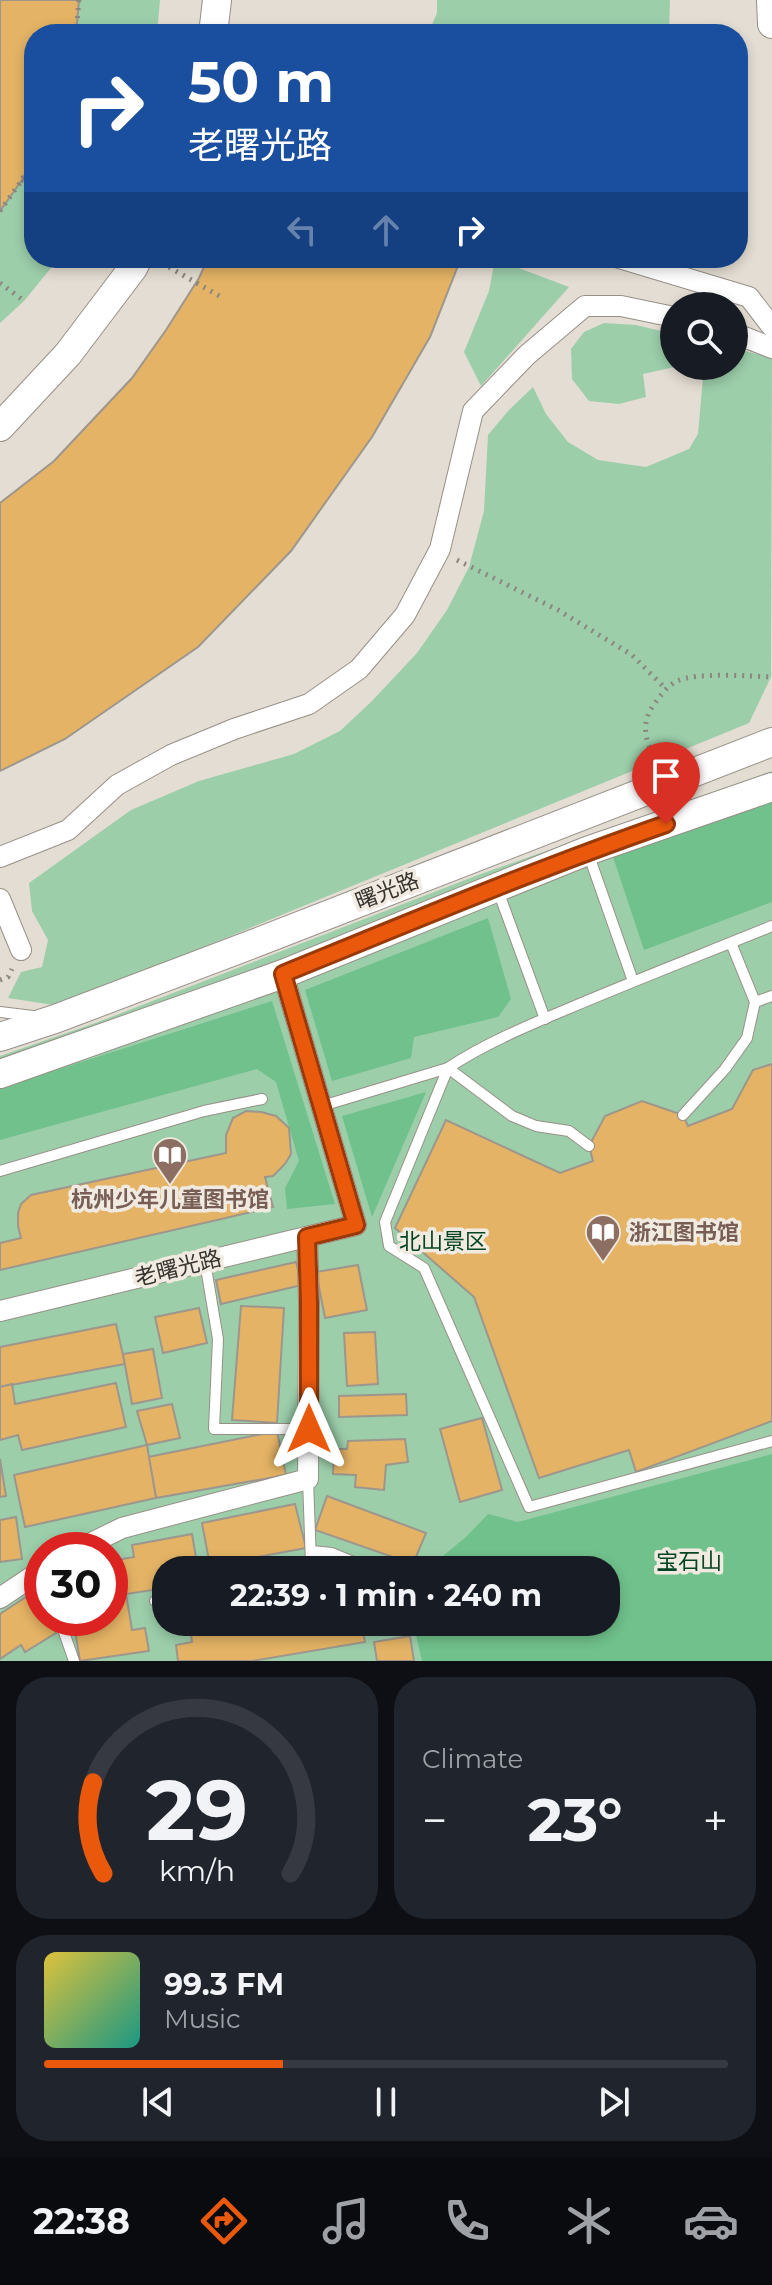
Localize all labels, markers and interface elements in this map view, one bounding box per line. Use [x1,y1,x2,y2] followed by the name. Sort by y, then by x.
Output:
[188,48,334,116] text: 50 m
[56,56,160,160] icon: right
[188,123,332,167] text: 老曙光路
[280,208,324,252] icon: left
[364,208,408,252] icon: ahead
[448,208,492,252] icon: right
[660,292,748,380] map controls
[660,292,748,380] button: search
[632,742,700,824] pin
[644,754,688,798] icon: arrive
[351,867,423,915] street label: 曙光路
[151,1136,189,1186] library icon: 杭州少年儿童图书馆
[71,1186,269,1213] place label: 杭州少年儿童图书馆
[584,1213,622,1263] library icon: 浙江图书馆
[629,1219,739,1246] place label: 浙江图书馆
[399,1228,487,1255] park label: 北山景区
[132,1244,224,1292] street label: 老曙光路
[267,1387,351,1471] position arrow
[24,1532,128,1636] speed limit sign: 30
[656,1548,722,1575] park label: 宝石山
[230,1577,542,1614] text: 22:39 · 1 min · 240 m
[422,1743,523,1775] text: Climate
[146,1759,248,1861] text: 29
[527,1783,623,1856] text: 23°
[422,1793,447,1847] text: −
[703,1793,728,1847] text: +
[159,1853,235,1888] text: km/h
[164,1966,284,2003] text: 99.3 FM
[164,2003,241,2035] text: Music
[136,2080,180,2124] icon: previous
[364,2080,408,2124] icon: pause
[592,2080,636,2124] icon: next
[196,2193,252,2249] icon: directions
[318,2193,374,2249] icon: music
[439,2193,495,2249] icon: phone
[561,2193,617,2249] icon: climate
[683,2193,739,2249] icon: car
[33,2199,130,2243] text: 22:38

